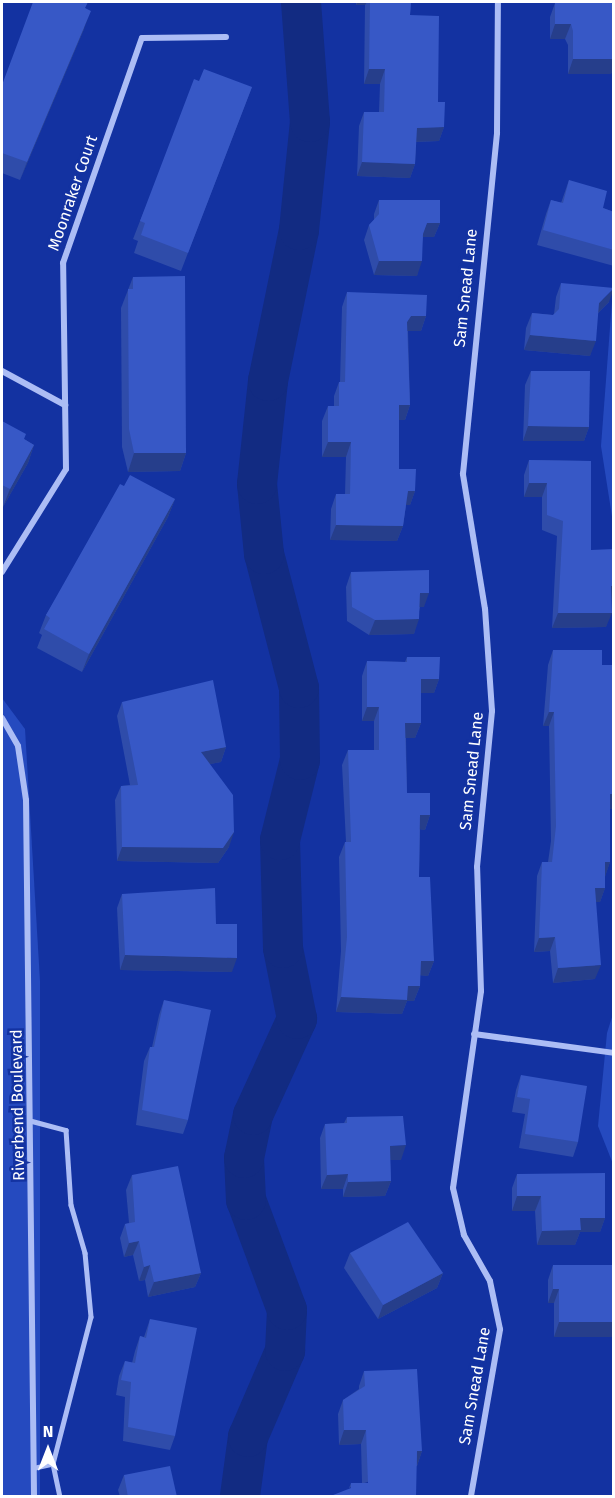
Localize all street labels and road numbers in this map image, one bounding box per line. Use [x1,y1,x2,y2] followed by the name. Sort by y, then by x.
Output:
[44,133,102,253] street label: Moonraker Court
[450,228,482,348] street label: Sam Snead Lane
[456,711,488,831] street label: Sam Snead Lane
[7,1029,29,1181] street label: Riverbend Boulevard
[455,1326,495,1446] street label: Sam Snead Lane

